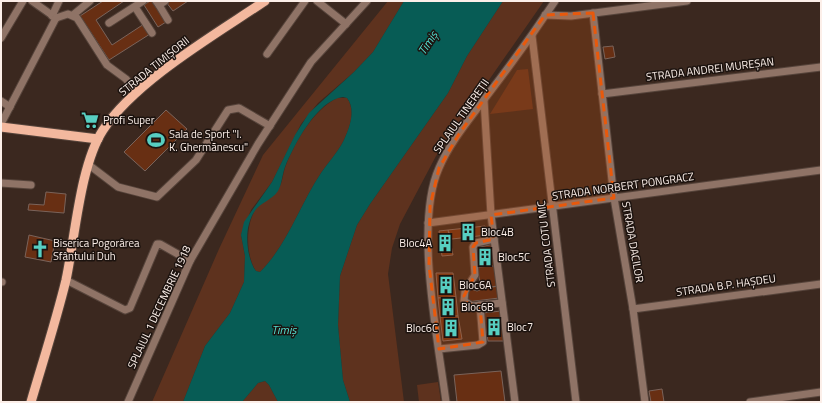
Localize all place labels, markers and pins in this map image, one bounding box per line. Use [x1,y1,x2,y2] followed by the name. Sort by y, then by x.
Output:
[80,110,100,130] supermarket icon: Profi Super
[103,112,155,128] place label: Profi Super
[169,126,248,155] place label: Sala de Sport "I. K. Ghermănescu"
[146,130,166,150] sports icon: Sala de Sport "I. K. Ghermănescu"
[458,222,478,242] building icon: Bloc4B
[481,224,514,240] place label: Bloc4B
[435,233,455,253] building icon: Bloc4A
[53,235,140,264] place label: Biserica Pogorârea Sfântului Duh
[399,235,432,251] place label: Bloc4A
[30,239,50,259] church icon: Biserica Pogorârea Sfântului Duh
[475,247,495,267] building icon: Bloc5C
[498,249,530,265] place label: Bloc5C
[436,275,456,295] building icon: Bloc6A
[459,277,492,293] place label: Bloc6A
[438,297,458,317] building icon: Bloc6B
[461,299,494,315] place label: Bloc6B
[484,317,504,337] building icon: Bloc7
[441,318,461,338] building icon: Bloc6C
[507,319,533,335] place label: Bloc7
[406,320,438,336] place label: Bloc6C

